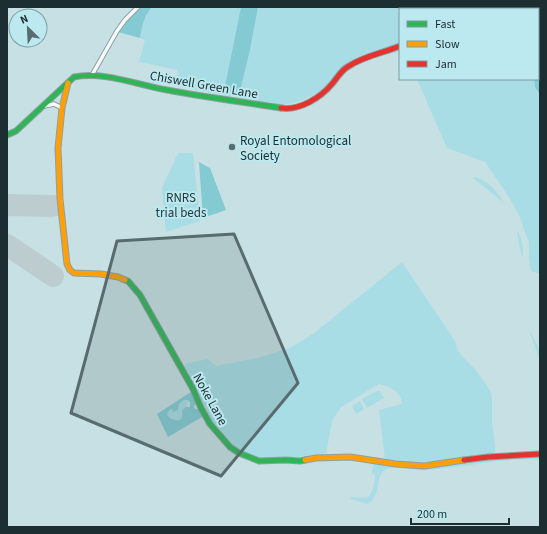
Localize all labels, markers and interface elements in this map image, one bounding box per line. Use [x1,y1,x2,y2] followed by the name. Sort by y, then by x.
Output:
[8,8,48,48] north arrow
[399,8,539,80] legend
[18,11,31,28] text: N
[435,16,455,33] text: Fast
[435,36,460,53] text: Slow
[435,56,457,73] text: Jam
[148,67,259,103] street label: Chiswell Green Lane
[240,132,351,165] place label: Royal Entomological Society
[227,142,237,152] marker: Royal Entomological Society
[156,189,207,222] park label: RNRS trial beds
[188,370,232,429] street label: Noke Lane
[411,500,509,526] scale bar
[417,506,447,523] text: 200 m

